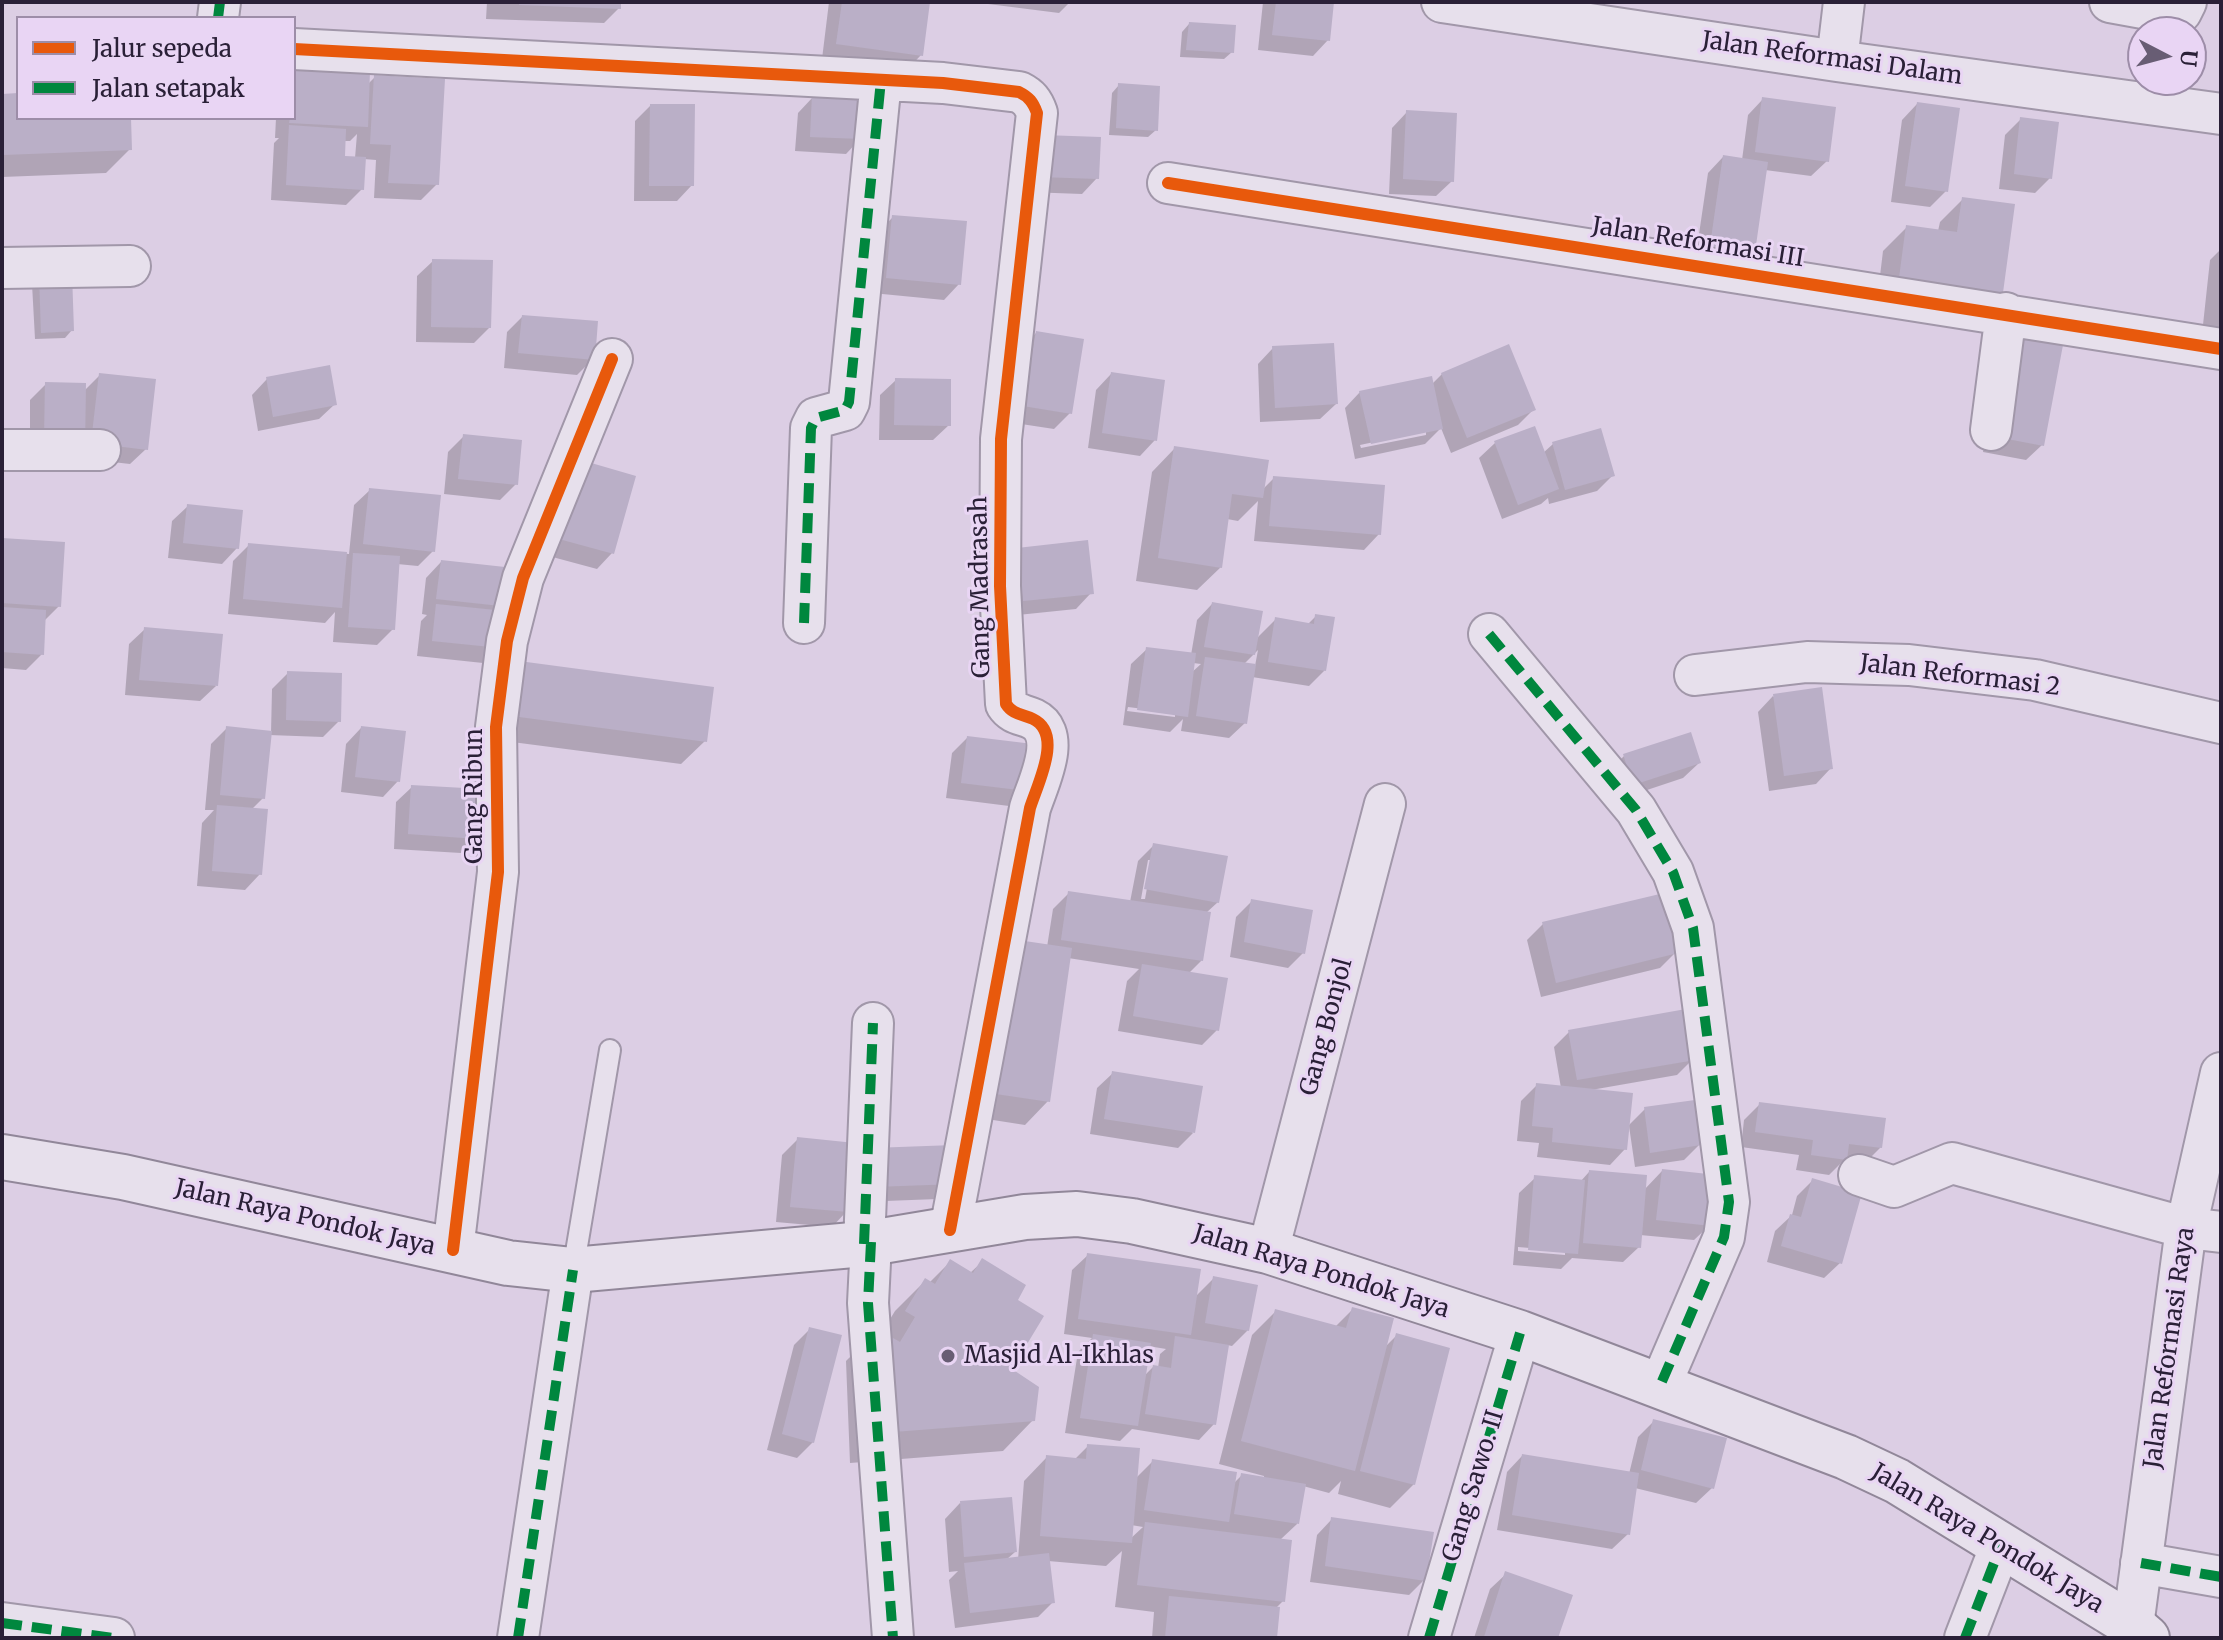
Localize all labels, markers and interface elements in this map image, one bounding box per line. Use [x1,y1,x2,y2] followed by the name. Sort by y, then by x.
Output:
[16,16,296,120] legend
[2127,16,2207,96] north arrow
[1700,26,1964,92] street label: Jalan Reformasi Dalam
[92,33,232,64] text: Jalur sepeda
[2174,49,2204,68] text: U
[92,73,245,104] text: Jalan setapak
[1590,212,1806,274] street label: Jalan Reformasi III
[965,496,997,678] street label: Gang Madrasah
[1858,649,2062,703] street label: Jalan Reformasi 2
[461,728,489,864] street label: Gang Ribun
[1295,955,1359,1099] street label: Gang Bonjol
[172,1174,438,1262] street label: Jalan Raya Pondok Jaya
[1190,1219,1452,1325] street label: Jalan Raya Pondok Jaya
[2139,1226,2201,1470] street label: Jalan Reformasi Raya
[964,1342,1154,1370] place label: Masjid Al-Ikhlas
[939,1347,957,1365] marker: Masjid Al-Ikhlas
[1437,1407,1511,1565] street label: Gang Sawo. II
[1866,1458,2108,1620] street label: Jalan Raya Pondok Jaya

